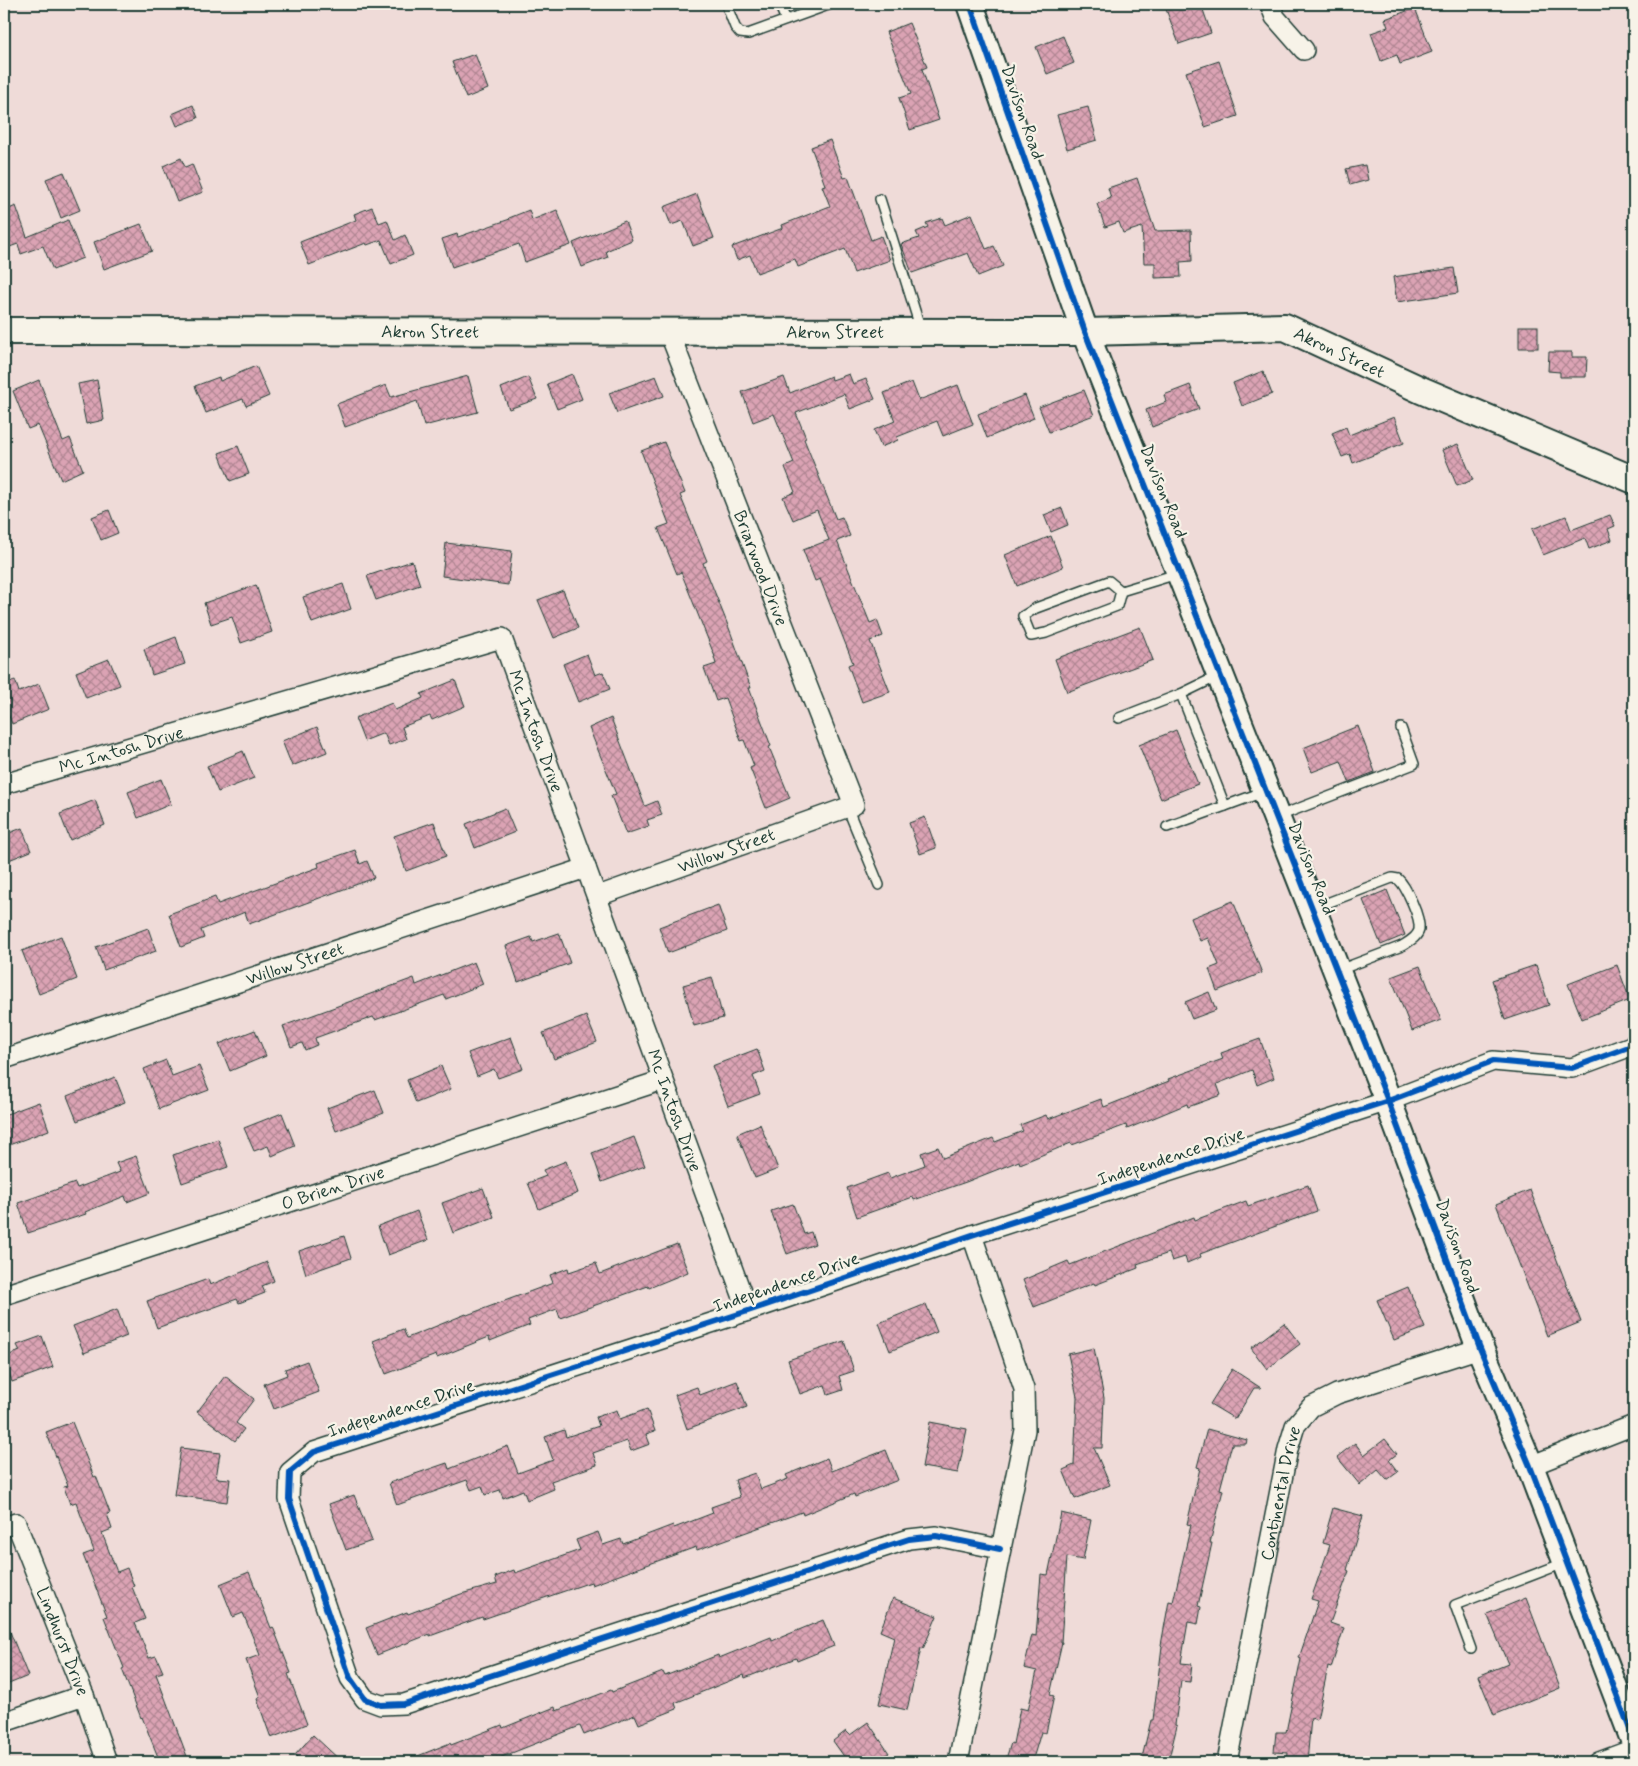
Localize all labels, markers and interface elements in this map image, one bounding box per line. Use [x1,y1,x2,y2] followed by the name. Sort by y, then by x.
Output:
[995,62,1050,163] street label: Davison Road
[381,320,479,344] street label: Akron Street
[786,321,884,345] street label: Akron Street
[1289,322,1389,385] street label: Akron Street
[1133,441,1193,542] street label: Davison Road
[727,507,793,629] street label: Briarwood Drive
[502,667,568,796] street label: Mc Intosh Drive
[56,721,186,780] street label: Mc Intosh Drive
[1281,818,1341,919] street label: Davison Road
[675,823,779,880] street label: Willow Street
[243,937,347,992] street label: Willow Street
[640,1046,707,1175] street label: Mc Intosh Drive
[1095,1122,1248,1192] street label: Independence Drive
[279,1161,388,1217] street label: O Brien Drive
[1429,1196,1485,1297] street label: Davison Road
[710,1247,863,1319] street label: Independence Drive
[325,1374,478,1444] street label: Independence Drive
[1256,1423,1307,1563] street label: Continental Drive
[30,1584,94,1700] street label: Lindhurst Drive

